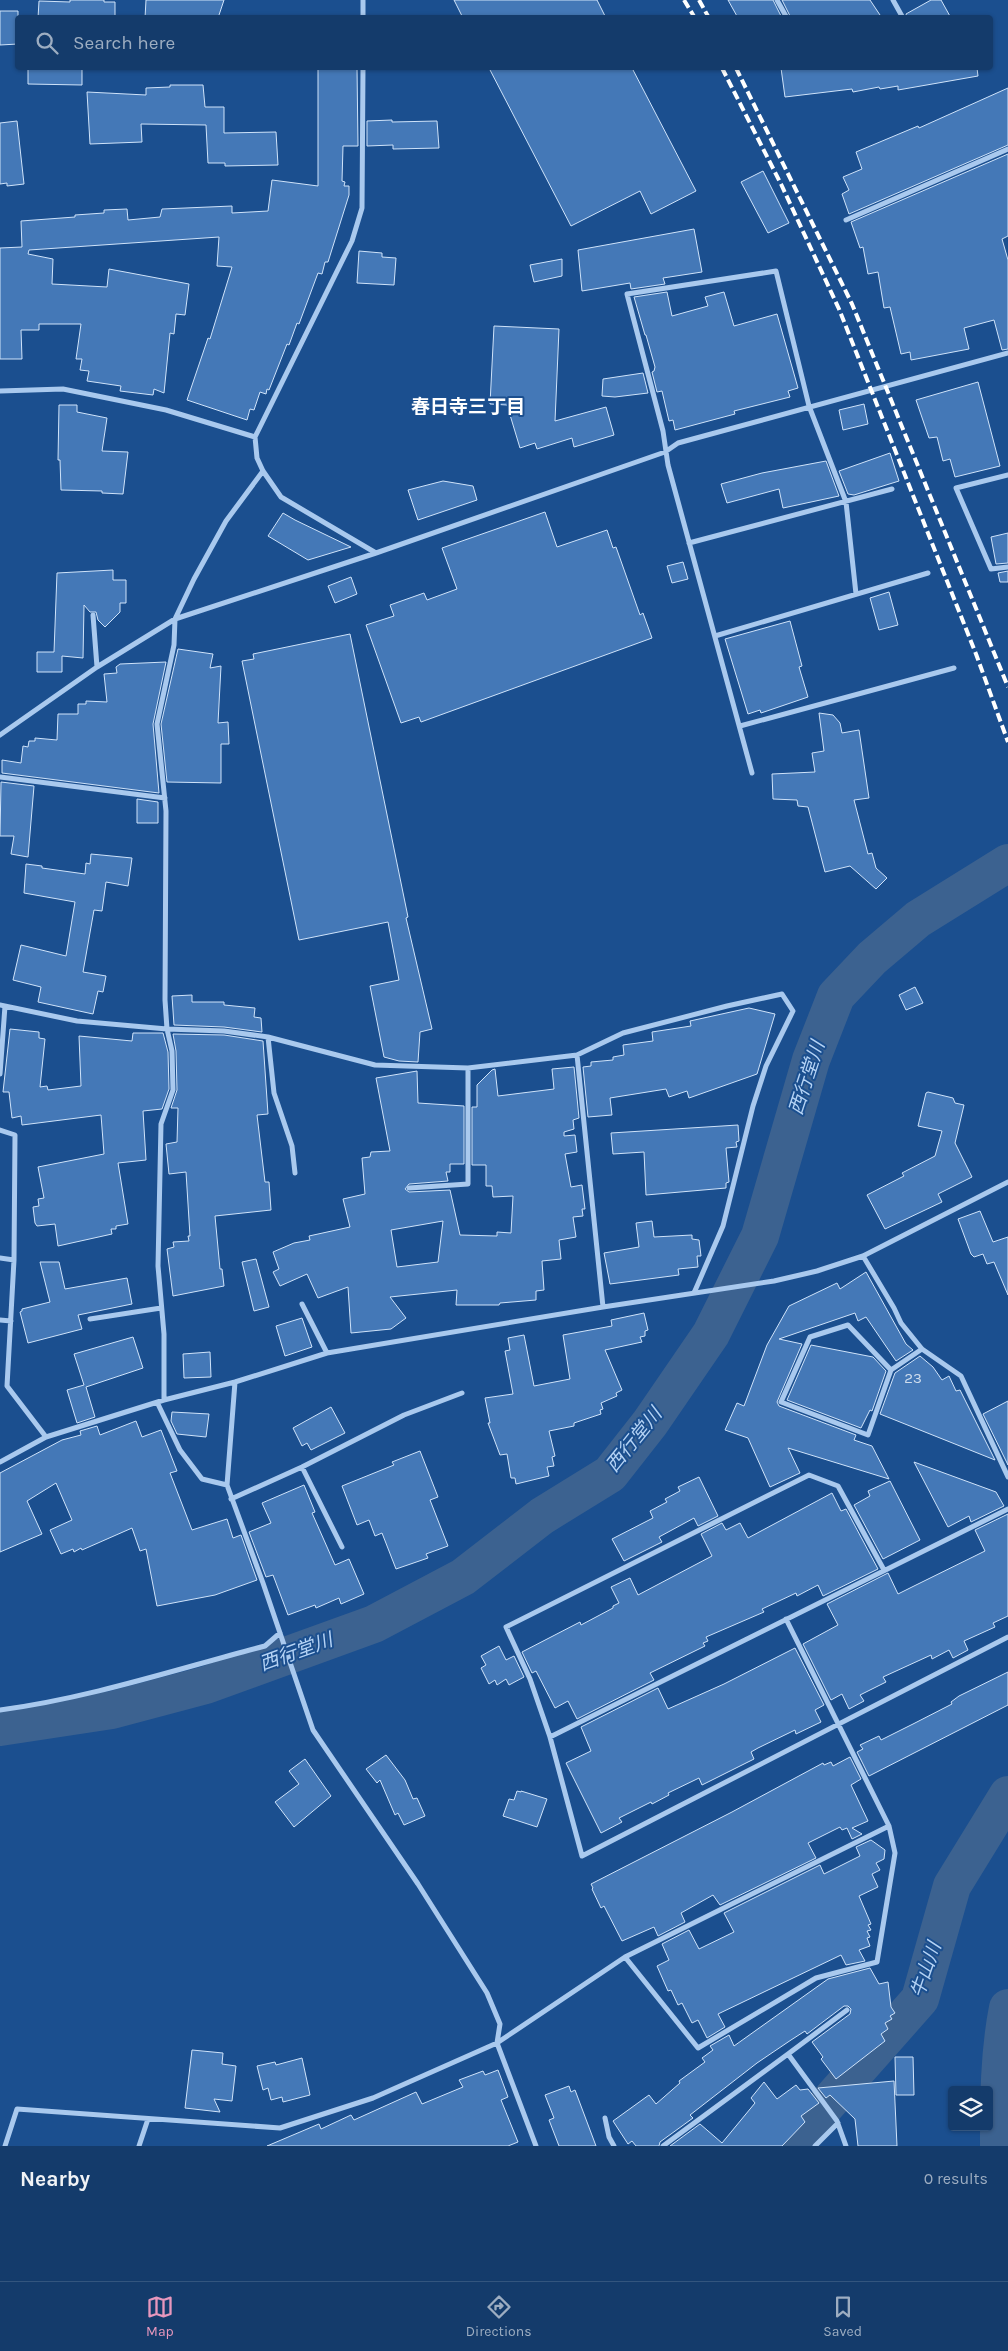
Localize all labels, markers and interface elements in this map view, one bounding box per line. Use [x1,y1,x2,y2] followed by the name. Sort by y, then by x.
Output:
[15,15,993,70] search box
[33,29,61,57] icon: search
[73,32,175,54] text: Search here
[411,396,525,418] district label: 春日寺三丁目
[785,1037,830,1118] water label: 西行堂川
[904,1369,922,1387] house number: 23
[602,1402,668,1476] water label: 西行堂川
[257,1628,337,1675] water label: 西行堂川
[906,1938,946,2001] water label: 牛山川
[948,2086,993,2131] map controls
[948,2086,993,2131] button: layers
[20,2167,90,2191] text: Nearby
[924,2169,988,2188] text: 0 results
[146,2293,174,2340] tab: Map
[466,2293,532,2340] tab: Directions
[823,2293,862,2340] tab: Saved

